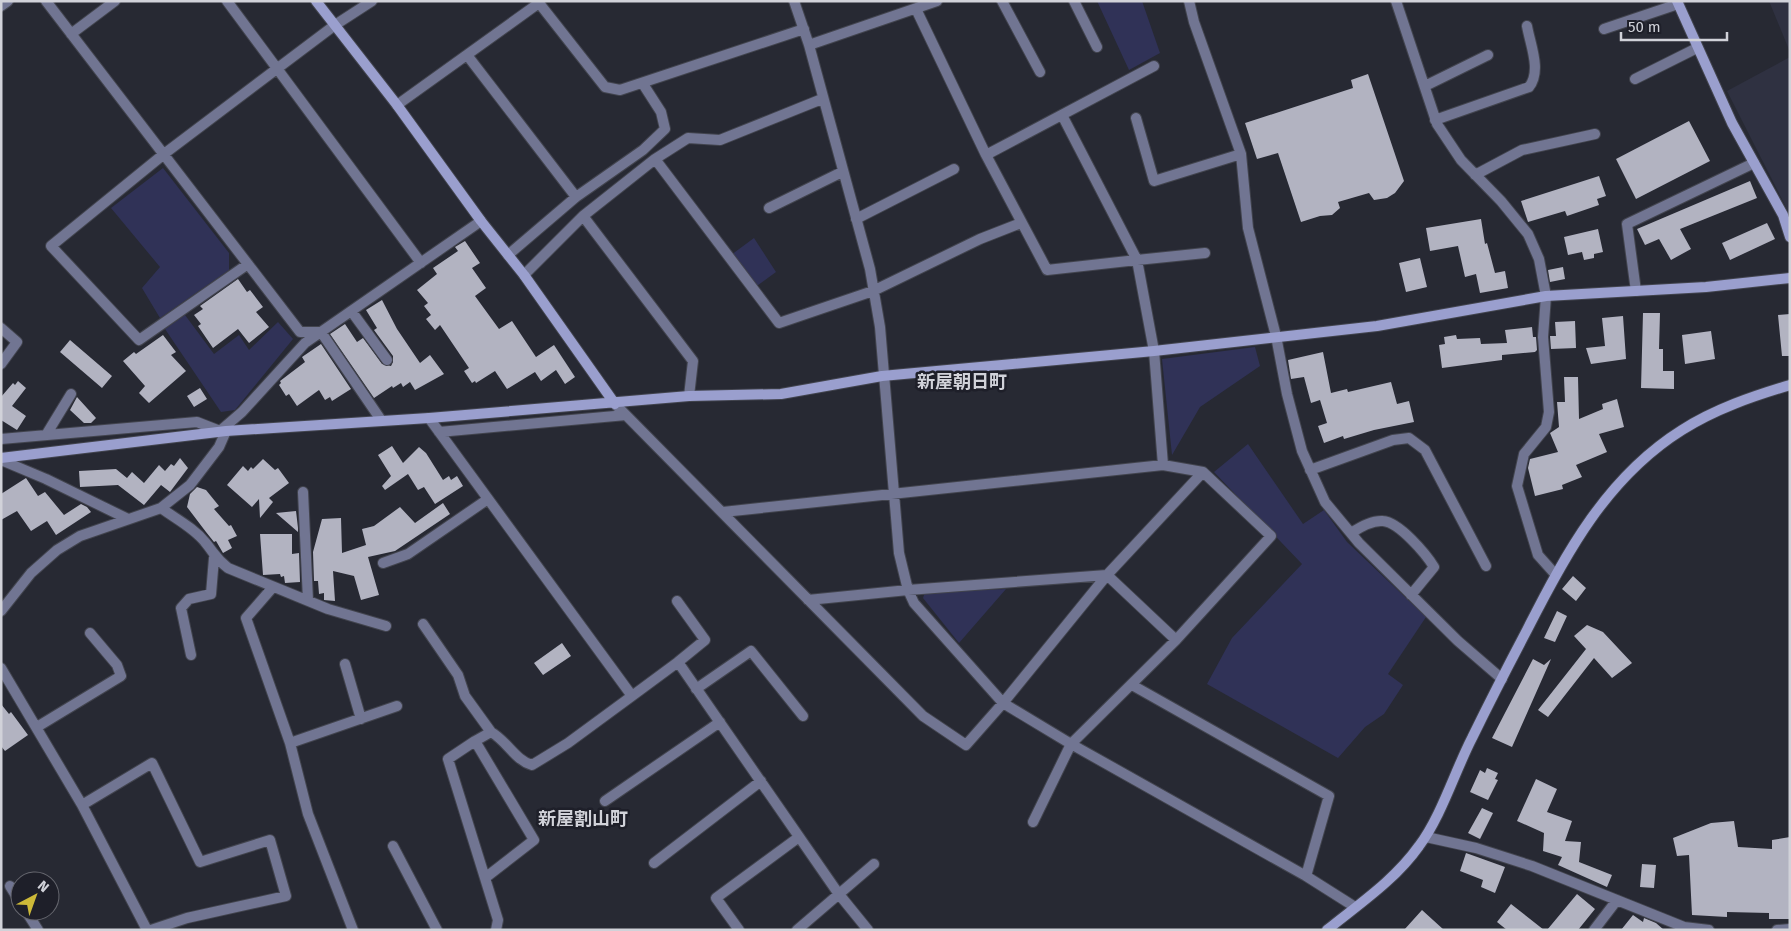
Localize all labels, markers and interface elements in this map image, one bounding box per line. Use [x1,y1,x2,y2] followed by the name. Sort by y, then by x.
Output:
[1621,10,1727,42] scale bar
[1628,18,1661,36] text: 50 m
[917,371,1007,393] district label: 新屋朝日町
[538,808,628,830] district label: 新屋割山町
[10,871,60,921] north arrow
[34,877,52,896] text: N

